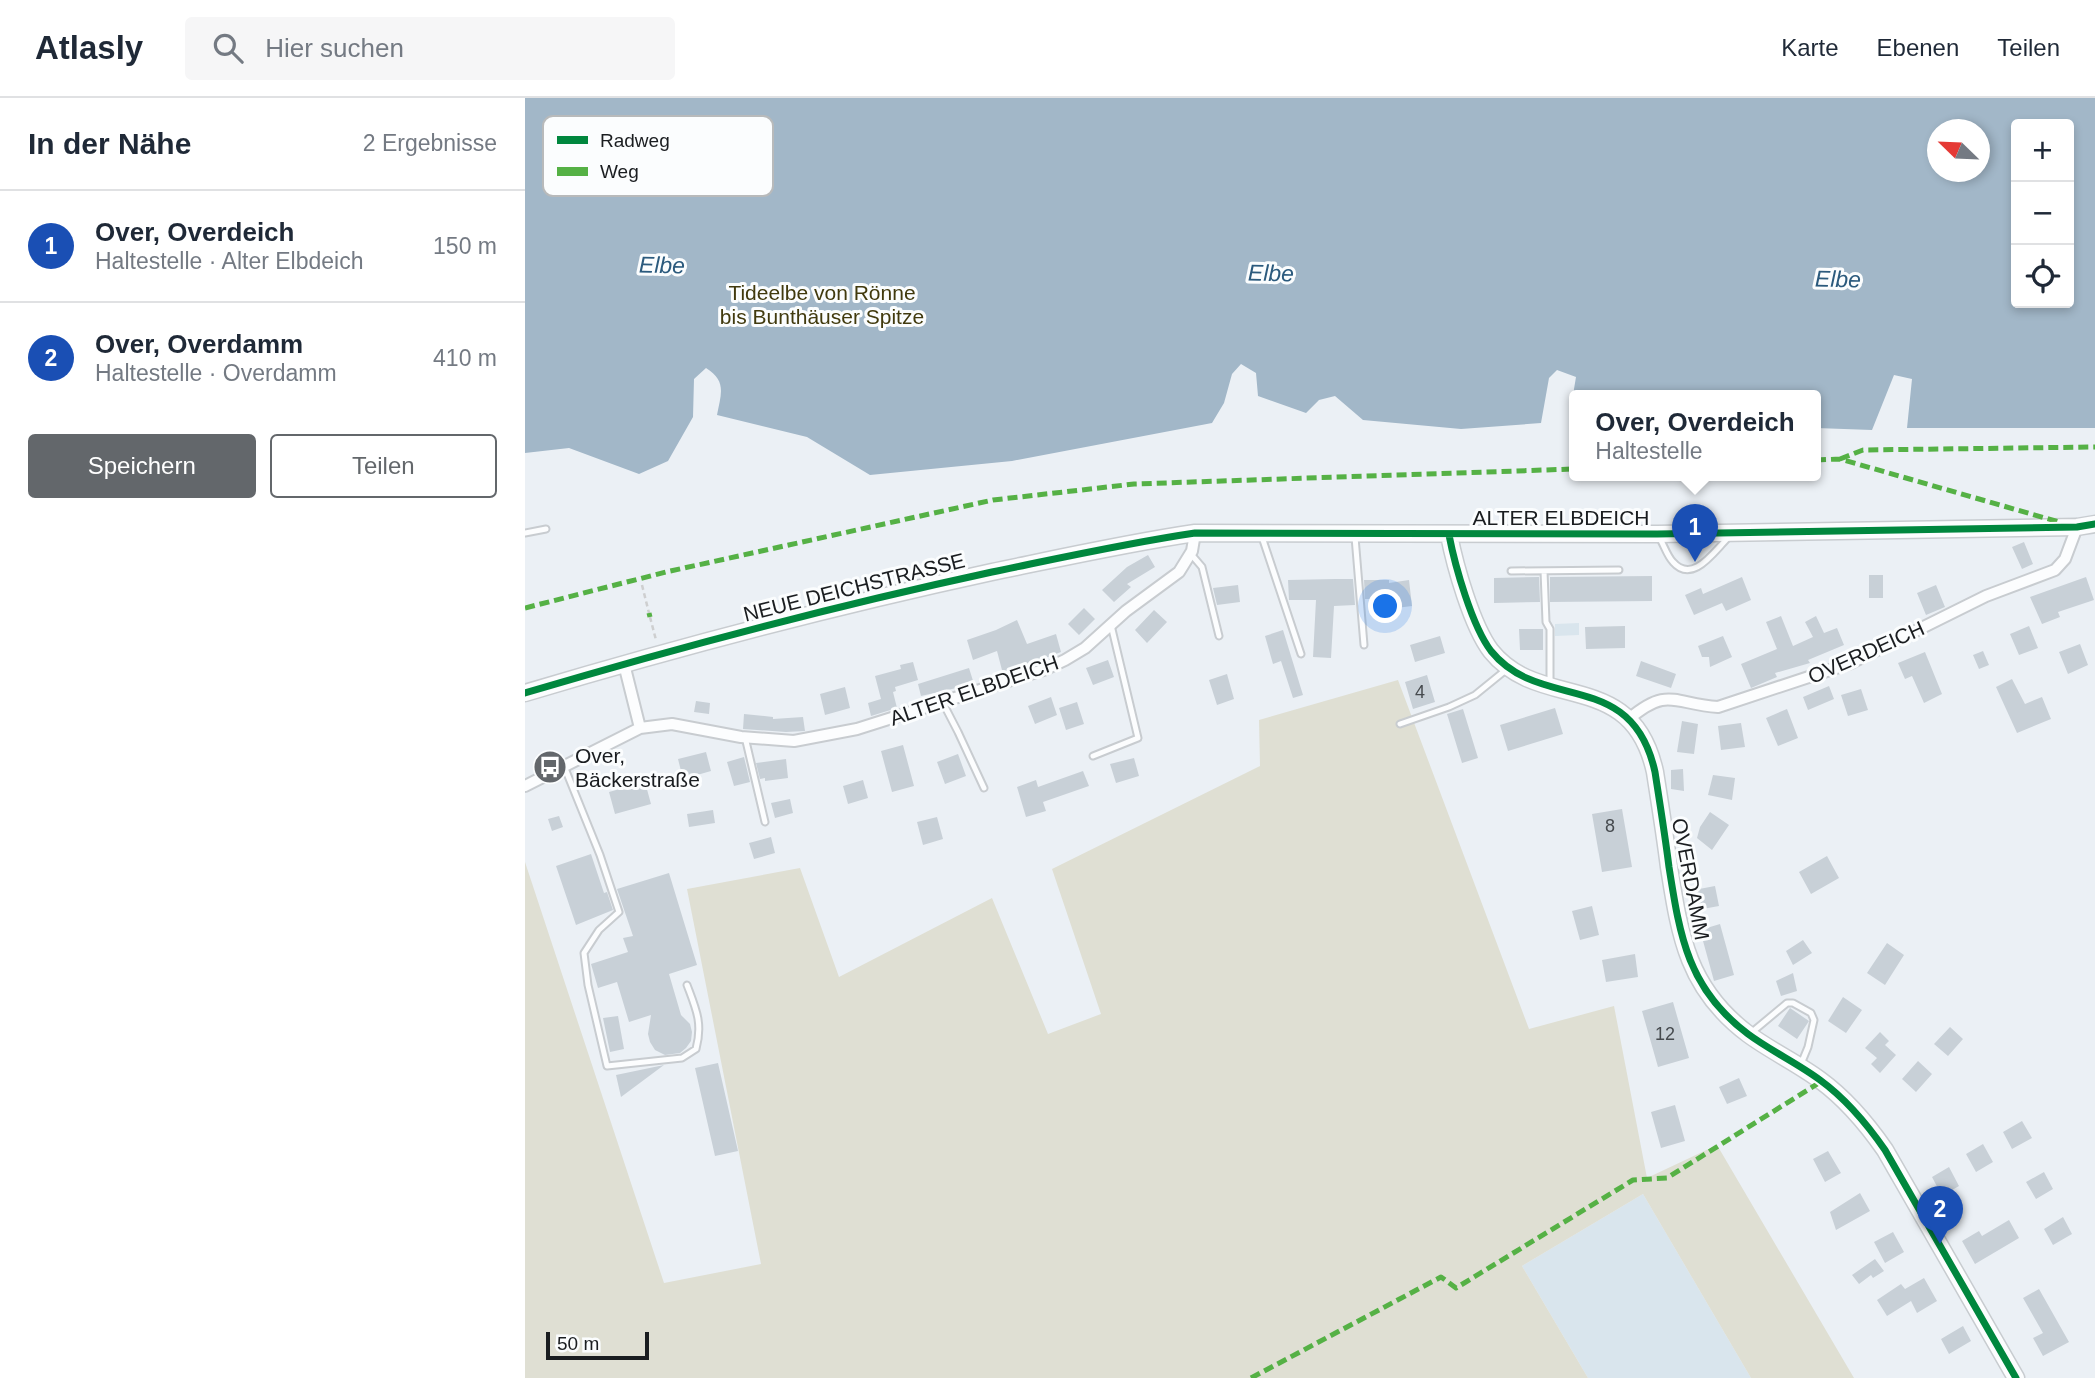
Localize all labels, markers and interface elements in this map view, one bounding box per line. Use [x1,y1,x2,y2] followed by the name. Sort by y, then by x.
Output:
[185,17,675,80] search box
[35,29,143,66] text: Atlasly
[209,29,247,67] icon: search
[265,33,404,63] text: Hier suchen
[1781,34,1839,61] text: Karte
[1877,34,1959,61] text: Ebenen
[1997,34,2060,61] text: Teilen
[543,116,773,196] legend
[1927,119,1990,182] north arrow
[2011,119,2074,308] map controls
[2011,119,2074,182] button: +
[28,127,191,160] text: In der Nähe
[363,130,497,156] text: 2 Ergebnisse
[600,130,670,151] text: Radweg
[600,161,639,182] text: Weg
[2011,182,2074,245] button: −
[95,217,294,247] text: Over, Overdeich
[45,233,57,259] text: 1
[433,233,497,259] text: 150 m
[2011,245,2074,308] button: locate
[95,248,363,274] text: Haltestelle · Alter Elbdeich
[639,252,685,278] water label: Elbe
[1248,260,1294,286] water label: Elbe
[1815,266,1861,292] water label: Elbe
[720,281,924,328] park label: Tideelbe von Rönne bis Bunthäuser Spitze
[95,329,303,359] text: Over, Overdamm
[45,345,57,371] text: 2
[433,345,497,371] text: 410 m
[95,360,337,386] text: Haltestelle · Overdamm
[1569,390,1821,481] popup
[1595,407,1795,437] text: Over, Overdeich
[28,434,256,498] button: Speichern
[270,434,497,498] button: Teilen
[1595,438,1703,464] text: Haltestelle
[1672,504,1718,562] pin: 1
[1473,506,1650,529] street label: ALTER ELBDEICH
[741,548,967,626] street label: NEUE DEICHSTRASSE
[1368,589,1402,623] your location
[1804,616,1928,688] street label: OVERDEICH
[887,650,1061,730] street label: ALTER ELBDEICH
[1415,682,1425,702] house number: 4
[575,744,700,791] place label: Over, Bäckerstraße
[531,748,569,786] bus stop icon: Over, Bäckerstraße
[1605,816,1615,836] house number: 8
[1668,816,1714,942] street label: OVERDAMM
[1655,1024,1675,1044] house number: 12
[1917,1186,1963,1244] pin: 2
[546,1329,649,1361] scale bar
[557,1333,599,1354] text: 50 m

